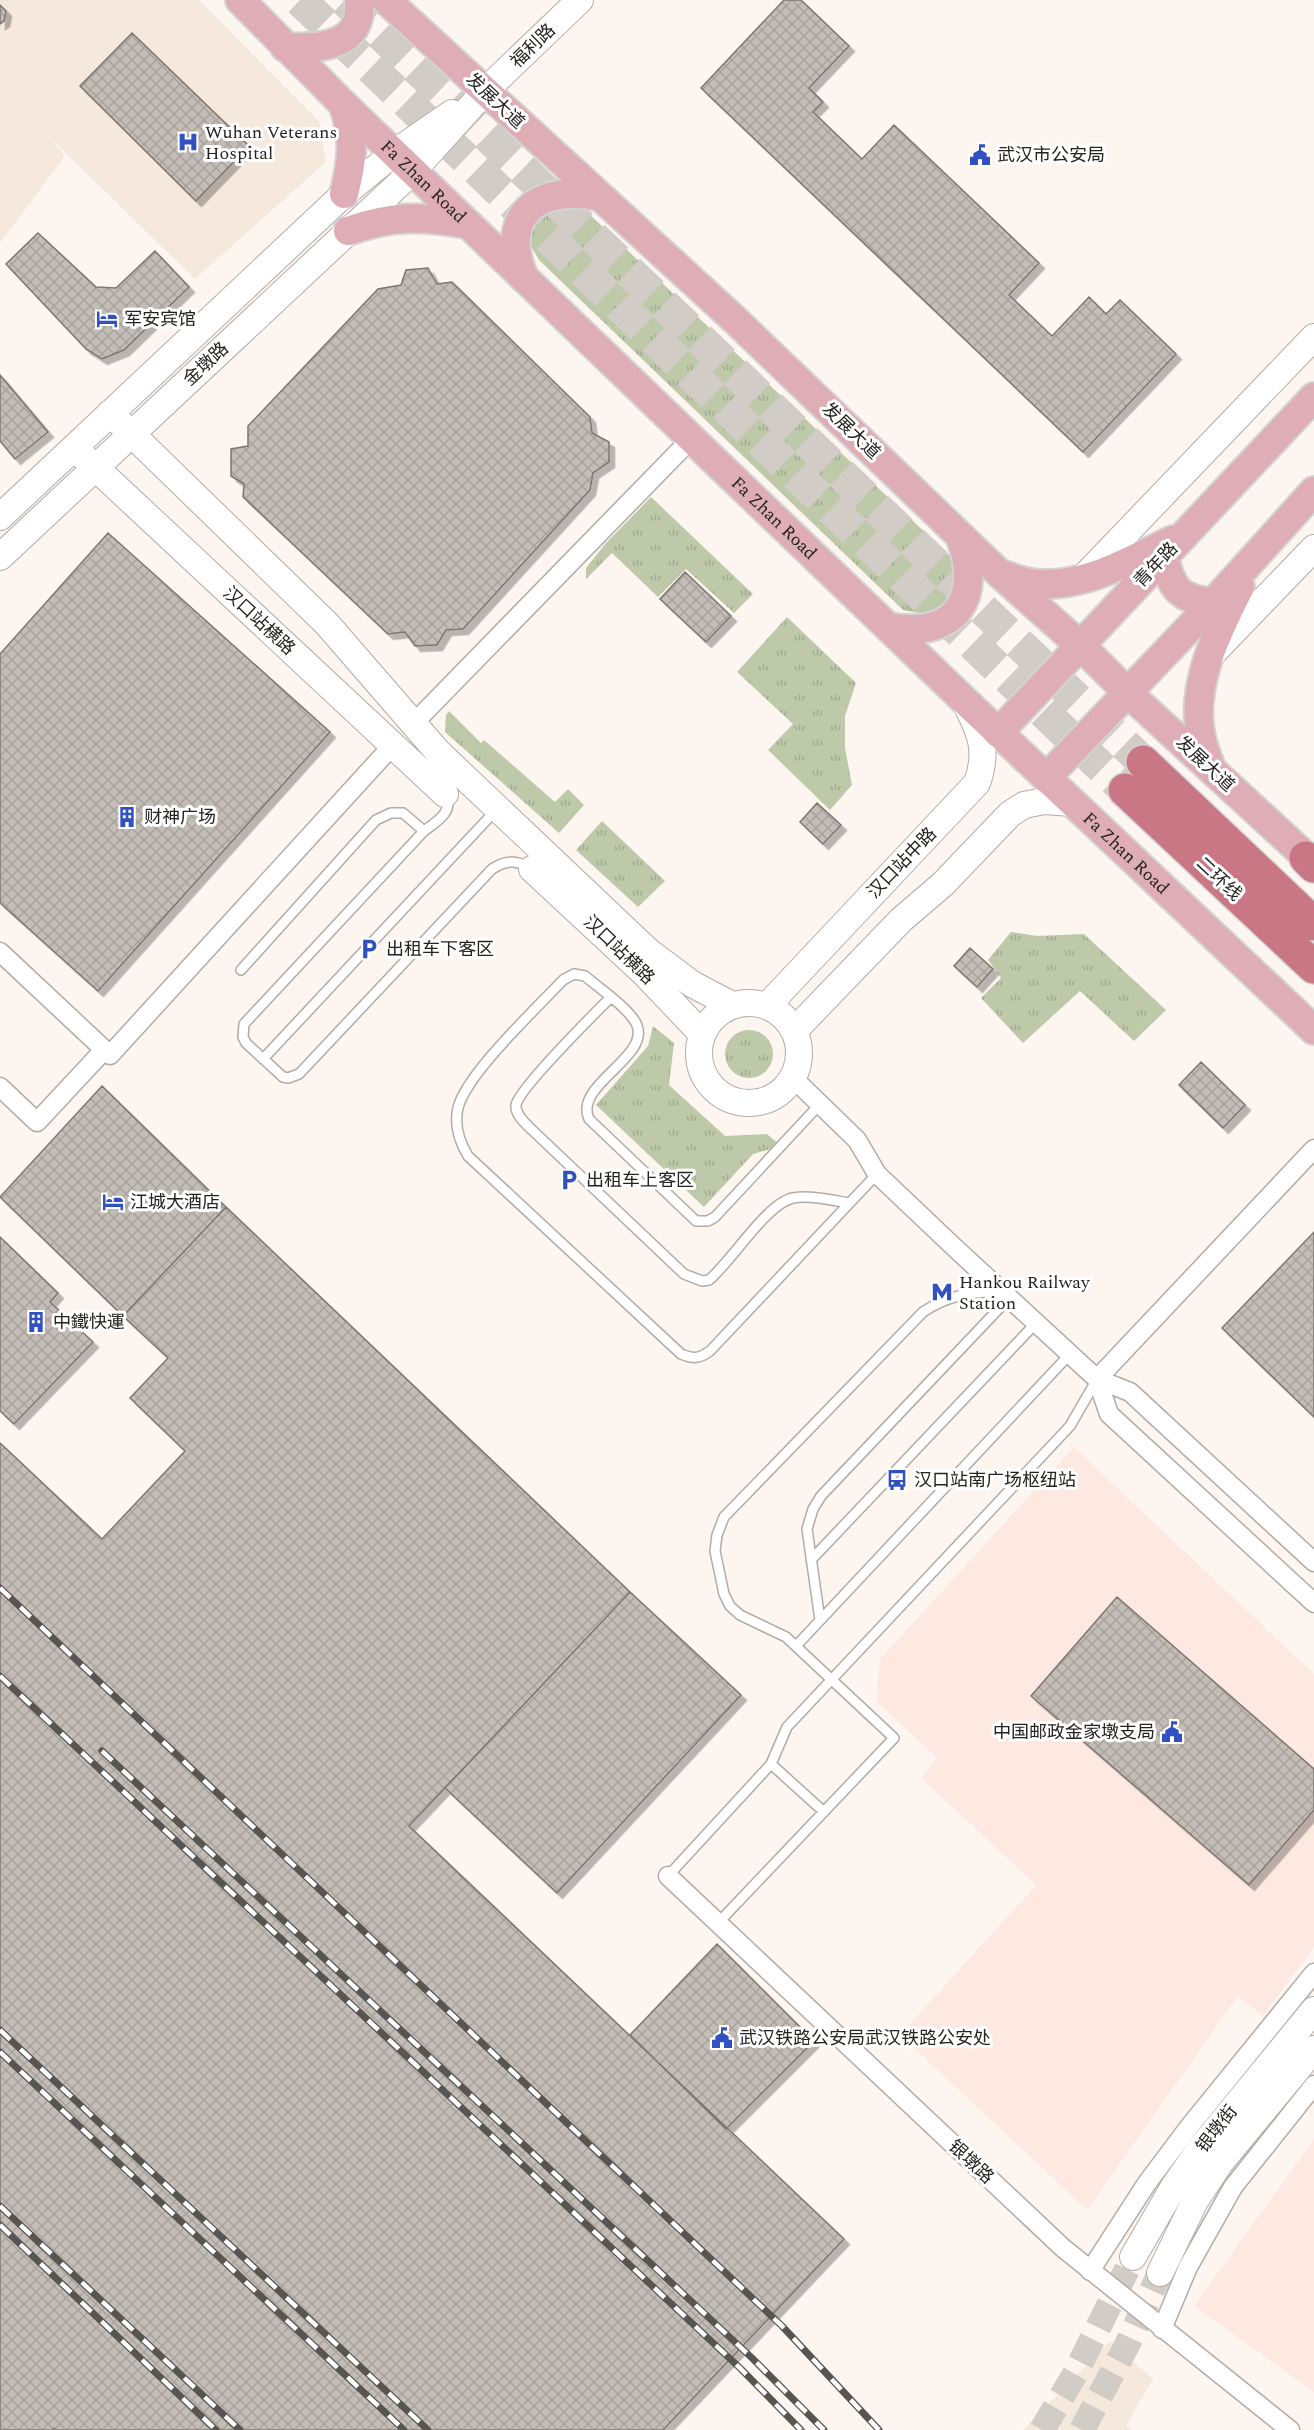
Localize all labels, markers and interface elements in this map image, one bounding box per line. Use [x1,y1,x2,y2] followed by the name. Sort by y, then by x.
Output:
[504,18,562,74] street label: 福利路
[459,67,531,135] street label: 发展大道
[205,119,337,167] place label: Wuhan Veterans Hospital
[176,130,200,154] hospital icon: Wuhan Veterans Hospital
[374,133,473,229] street label: Fa Zhan Road
[997,142,1105,169] place label: 武汉市公安局
[968,143,992,167] public building icon: 武汉市公安局
[124,306,196,333] place label: 军安宾馆
[95,307,119,331] hotel icon: 军安宾馆
[177,336,235,392] street label: 金墩路
[816,396,886,466] street label: 发展大道
[725,470,823,566] street label: Fa Zhan Road
[1128,536,1184,594] street label: 青年路
[217,580,301,662] street label: 汉口站横路
[1169,730,1241,798] street label: 发展大道
[144,804,216,831] place label: 财神广场
[115,805,139,829] building icon: 财神广场
[1077,805,1176,901] street label: Fa Zhan Road
[861,821,943,905] street label: 汉口站中路
[1190,851,1248,907] street label: 二环线
[577,909,661,991] street label: 汉口站横路
[386,936,494,963] place label: 出租车下客区
[357,937,381,961] parking icon: 出租车下客区
[586,1167,694,1194] place label: 出租车上客区
[557,1168,581,1192] parking icon: 出租车上客区
[130,1189,220,1216] place label: 江城大酒店
[101,1190,125,1214] hotel icon: 江城大酒店
[959,1269,1091,1317] place label: Hankou Railway Station
[930,1280,954,1304] metro station icon: Hankou Railway Station
[53,1309,125,1336] place label: 中鐵快運
[24,1310,48,1334] building icon: 中鐵快運
[914,1467,1076,1494] place label: 汉口站南广场枢纽站
[885,1468,909,1492] bus stop icon: 汉口站南广场枢纽站
[993,1719,1155,1746] place label: 中国邮政金家墩支局
[1160,1720,1184,1744] public building icon: 中国邮政金家墩支局
[739,2025,991,2052] place label: 武汉铁路公安局武汉铁路公安处
[710,2026,734,2050] public building icon: 武汉铁路公安局武汉铁路公安处
[1190,2099,1244,2159] street label: 银墩街
[942,2134,1000,2190] street label: 银墩路

